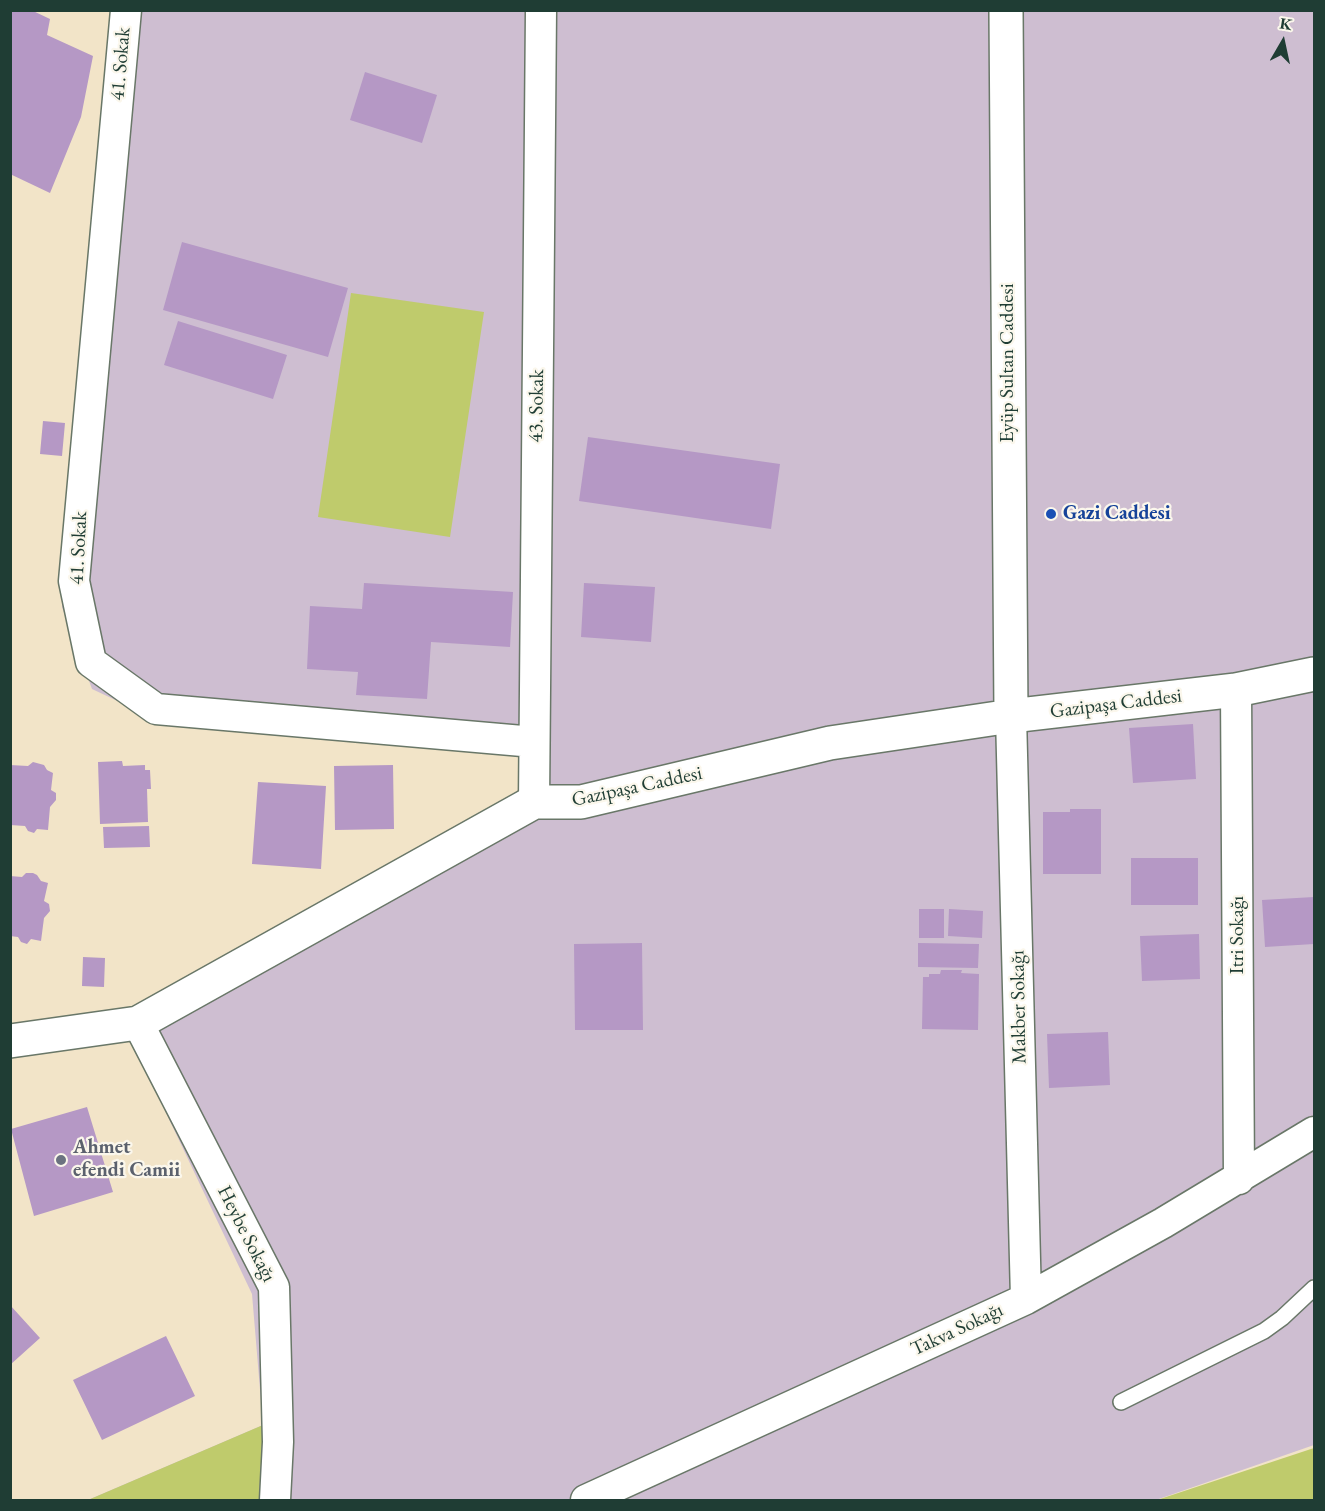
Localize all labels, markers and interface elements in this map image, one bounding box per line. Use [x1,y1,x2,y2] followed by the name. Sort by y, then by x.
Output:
[1253,12,1313,72] north arrow
[1278,12,1294,35] text: K
[106,26,136,102] street label: 41. Sokak
[996,283,1020,443] street label: Eyüp Sultan Caddesi
[524,369,550,443] street label: 43. Sokak
[1063,502,1171,526] place label: Gazi Caddesi
[1044,507,1058,521] marker: Gazi Caddesi
[65,511,93,585] street label: 41. Sokak
[1049,684,1183,724] street label: Gazipaşa Caddesi
[570,761,704,813] street label: Gazipaşa Caddesi
[1226,896,1250,974] street label: Itri Sokağı
[1006,950,1032,1064] street label: Makber Sokağı
[73,1136,180,1183] place label: Ahmet efendi Camii
[54,1153,68,1167] marker: Ahmet efendi Camii
[212,1182,280,1286] street label: Heybe Sokağı
[907,1298,1007,1362] street label: Takva Sokağı

